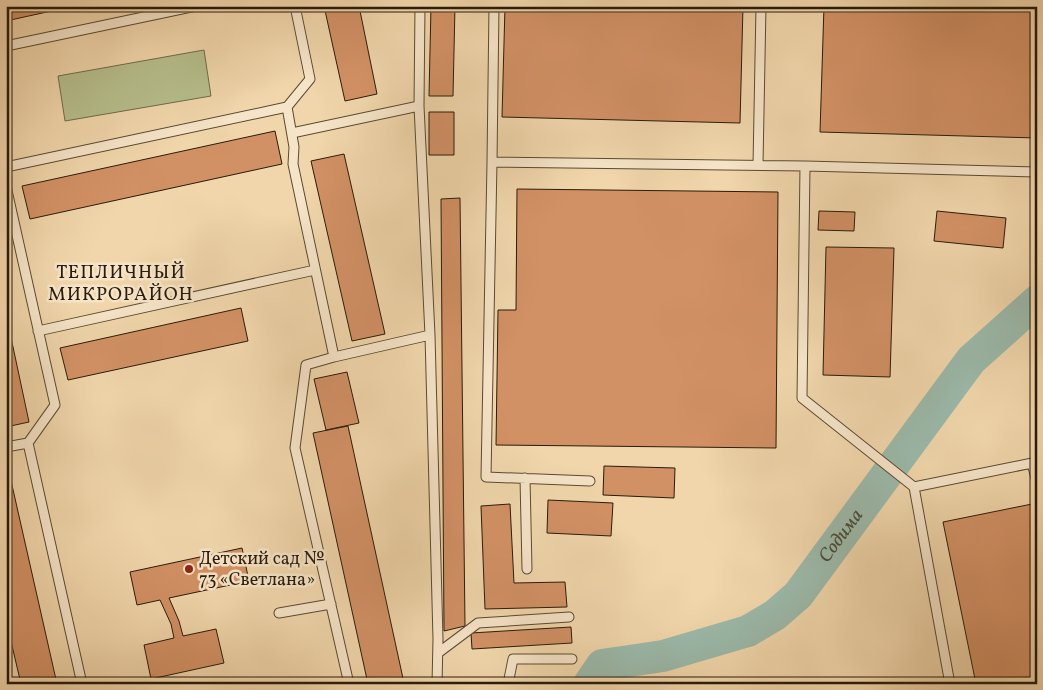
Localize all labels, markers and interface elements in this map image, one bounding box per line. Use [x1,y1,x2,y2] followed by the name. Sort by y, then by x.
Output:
[48,260,194,308] district label: ТЕПЛИЧНЫЙ МИКРОРАЙОН
[813,504,870,569] water label: Содима
[199,547,324,593] place label: Детский сад № 73 «Светлана»
[183,563,195,575] marker: Детский сад № 73 «Светлана»

